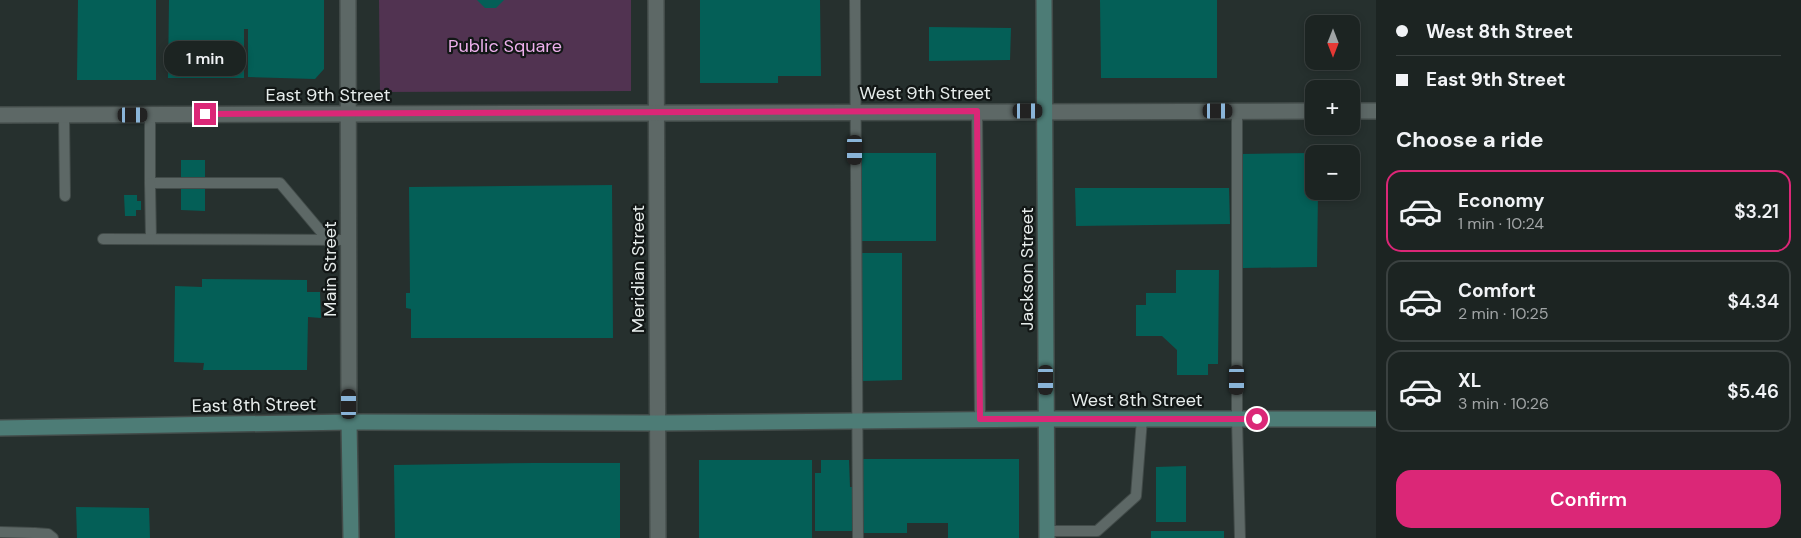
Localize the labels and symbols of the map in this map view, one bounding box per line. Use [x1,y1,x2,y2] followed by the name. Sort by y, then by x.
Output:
[1305,15,1360,70] north arrow
[448,34,562,58] park label: Public Square
[164,42,246,76] callout: 1 min
[859,81,991,105] street label: West 9th Street
[266,83,390,107] street label: East 9th Street
[194,103,216,125] route end
[1013,104,1043,119] car
[1203,104,1233,119] car
[118,108,148,123] car
[847,135,862,165] car
[626,205,650,333] street label: Meridian Street
[1015,207,1039,331] street label: Jackson Street
[318,221,342,317] street label: Main Street
[1038,365,1053,395] car
[1229,365,1244,395] car
[1071,388,1203,412] street label: West 8th Street
[341,389,356,419] car
[191,392,317,418] street label: East 8th Street
[1246,408,1268,430] route start

